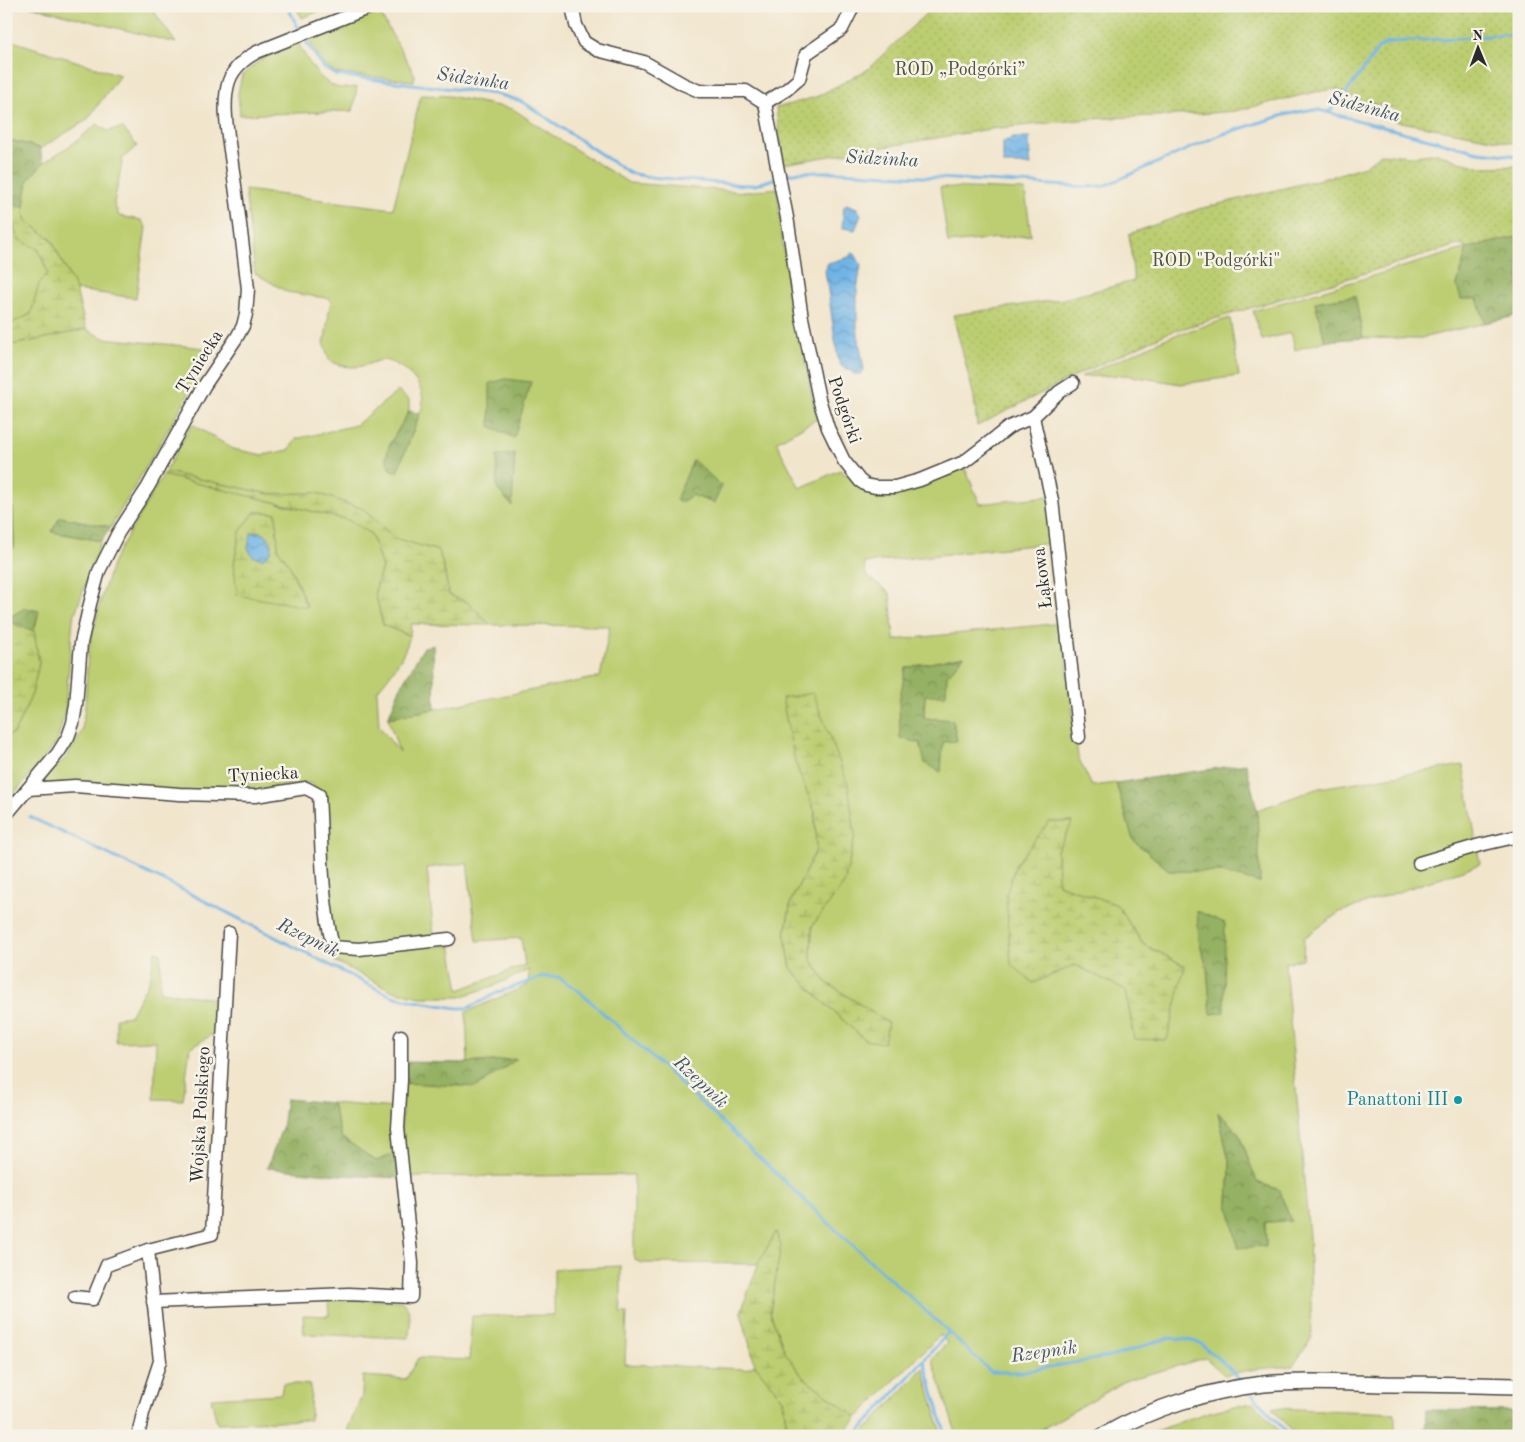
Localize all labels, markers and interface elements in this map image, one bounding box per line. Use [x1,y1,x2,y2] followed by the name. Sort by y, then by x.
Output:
[1452,22,1502,72] north arrow
[1472,29,1484,43] text: N
[894,61,1026,79] park label: ROD „Podgórki”
[435,65,511,95] water label: Sidzinka
[1326,89,1402,127] water label: Sidzinka
[845,149,919,171] water label: Sidzinka
[1152,252,1280,270] park label: ROD "Podgórki"
[173,327,227,397] street label: Tyniecka
[824,374,864,446] street label: Podgórki
[1030,546,1056,610] street label: Łąkowa
[227,764,299,786] street label: Tyniecka
[273,915,342,962] water label: Rzepnik
[188,1046,214,1184] street label: Wojska Polskiego
[668,1053,731,1113] water label: Rzepnik
[1347,1091,1448,1109] place label: Panattoni III
[1452,1094,1464,1106] marker: Panattoni III
[1009,1339,1078,1367] water label: Rzepnik

